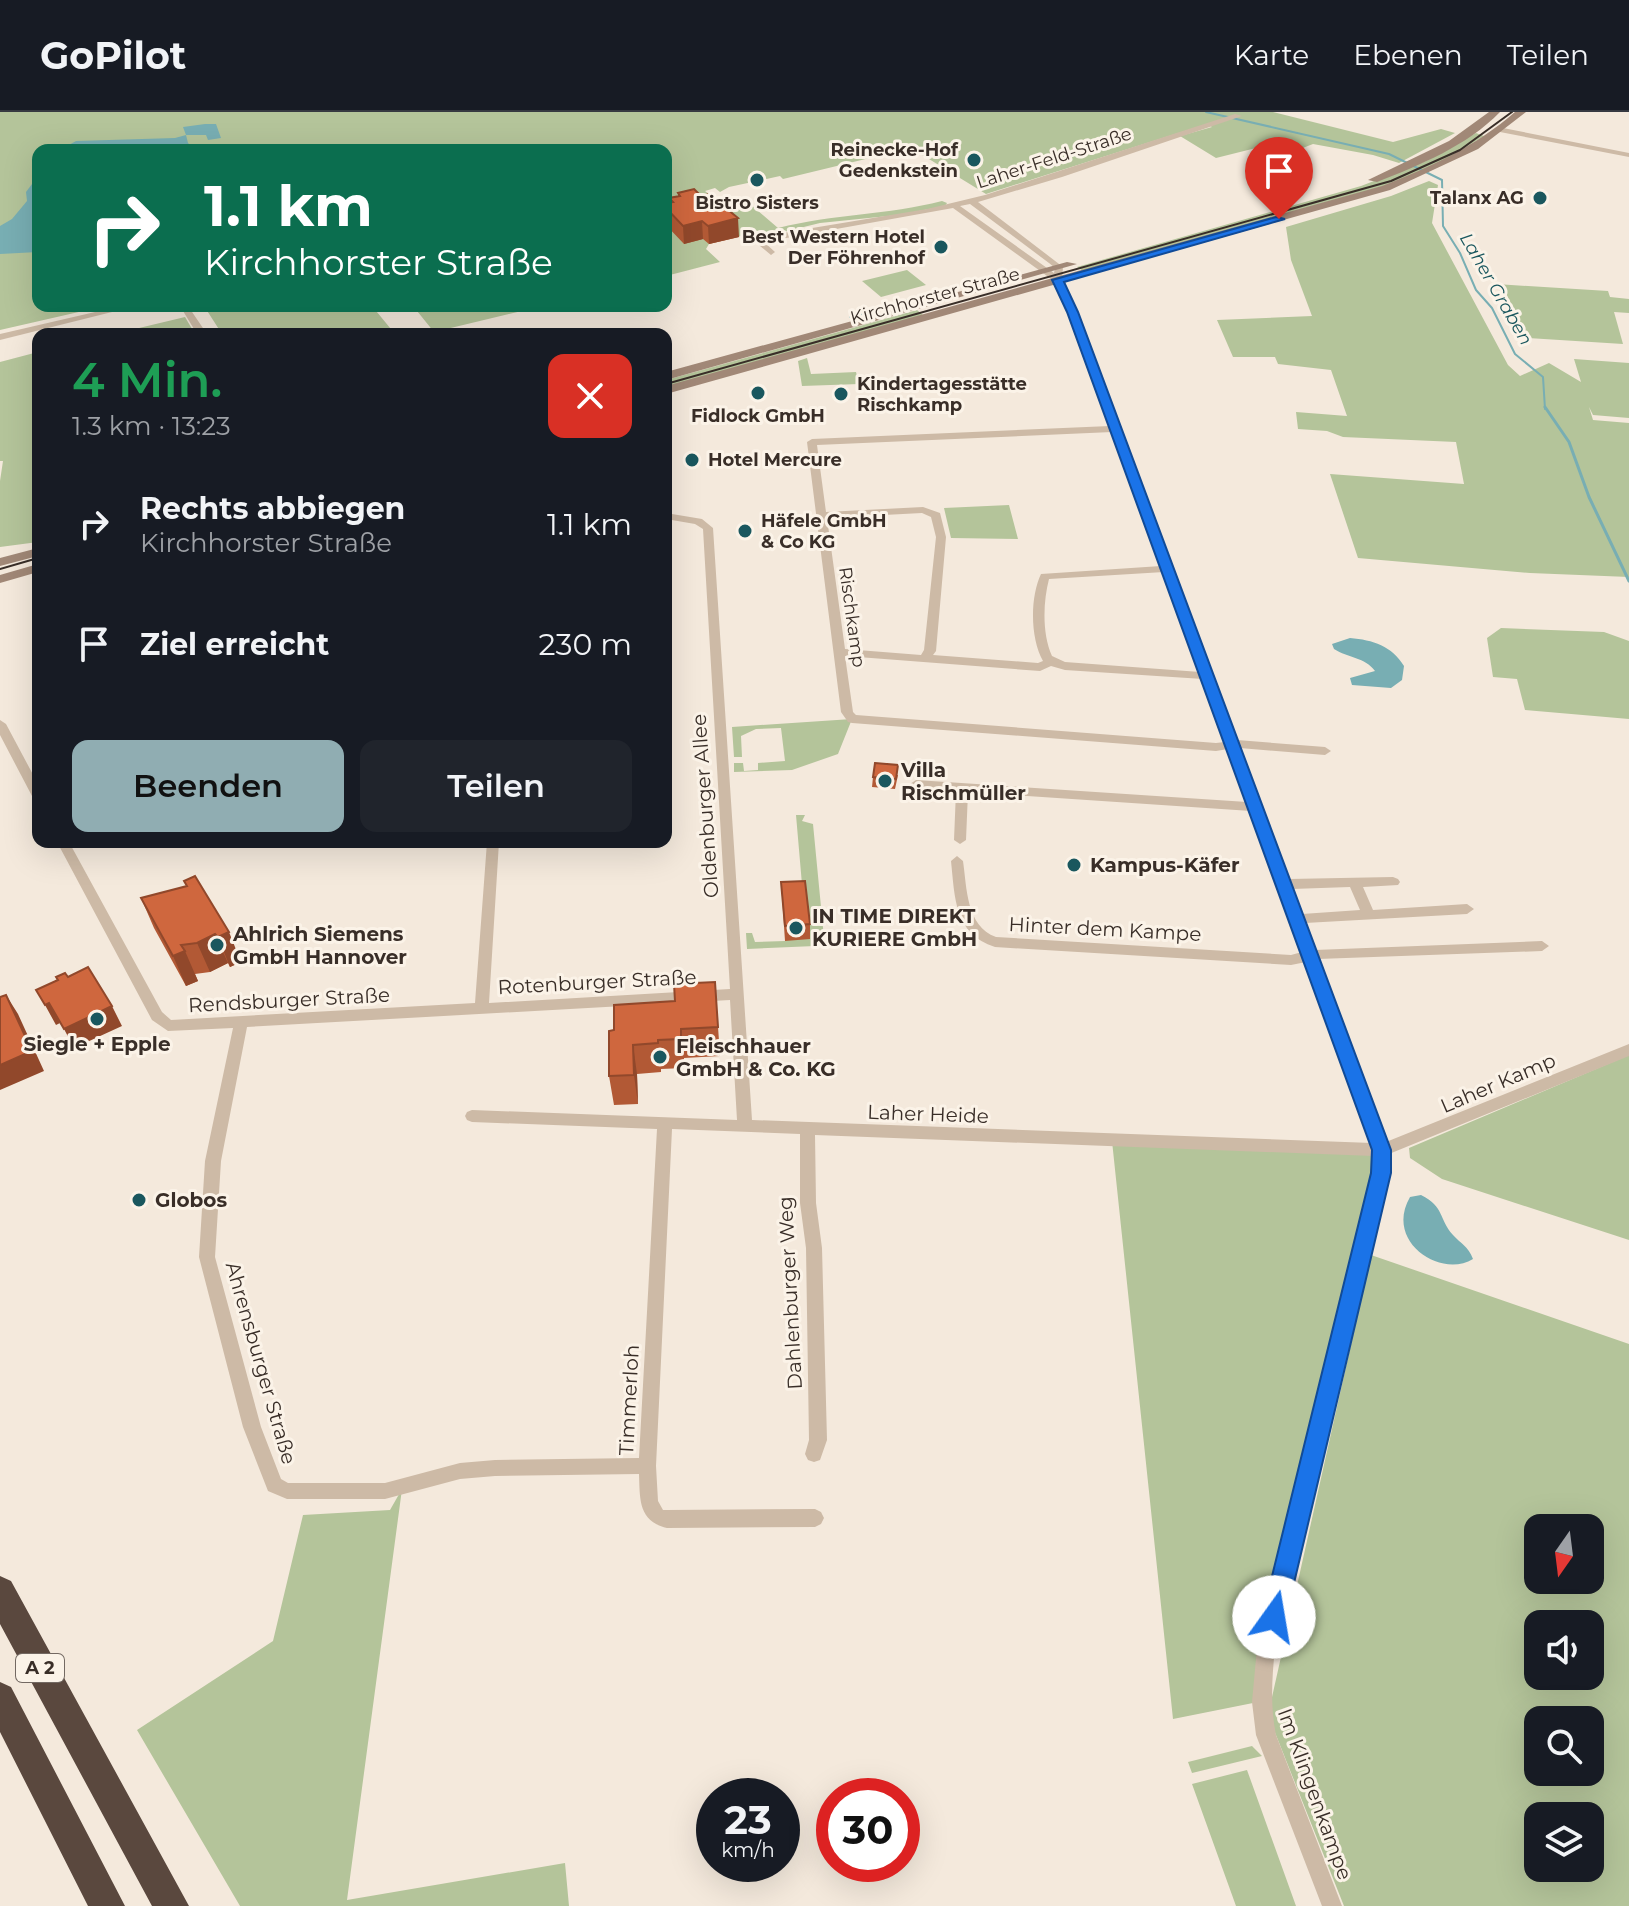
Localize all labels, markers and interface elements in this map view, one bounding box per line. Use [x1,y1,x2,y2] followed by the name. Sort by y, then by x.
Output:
[40,32,186,79] text: GoPilot
[1234,38,1309,72] text: Karte
[1353,38,1463,72] text: Ebenen
[1507,38,1589,72] text: Teilen
[974,122,1135,194] street label: Laher-Feld-Straße
[1245,137,1313,219] pin
[830,139,959,182] place label: Reinecke-Hof Gedenkstein
[1257,149,1301,193] icon: arrive
[965,151,983,169] marker: Reinecke-Hof Gedenkstein
[748,171,766,189] marker: Bistro Sisters
[204,172,373,240] text: 1.1 km
[72,176,176,280] icon: right
[1430,187,1524,209] place label: Talanx AG
[1531,189,1549,207] marker: Talanx AG
[695,192,819,214] place label: Bistro Sisters
[742,226,926,269] place label: Best Western Hotel Der Föhrenhof
[1455,229,1537,349] water label: Laher Graben
[932,238,950,256] marker: Best Western Hotel Der Föhrenhof
[204,240,553,284] text: Kirchhorster Straße
[848,263,1022,329] street label: Kirchhorster Straße
[72,351,222,409] text: 4 Min.
[548,354,632,438] button: close
[857,373,1027,416] place label: Kindertagesstätte Rischkamp
[749,384,767,402] marker: Fidlock GmbH
[832,385,850,403] marker: Kindertagesstätte Rischkamp
[691,405,825,427] place label: Fidlock GmbH
[72,410,231,442] text: 1.3 km · 13:23
[708,449,842,471] place label: Hotel Mercure
[683,451,701,469] marker: Hotel Mercure
[140,490,405,527] text: Rechts abbiegen
[72,502,116,546] icon: right
[547,506,632,543] text: 1.1 km
[761,510,886,553] place label: Häfele GmbH & Co KG
[736,522,754,540] marker: Häfele GmbH & Co KG
[140,527,392,559] text: Kirchhorster Straße
[834,565,870,669] street label: Rischkamp
[72,622,116,666] icon: arrive
[140,626,329,663] text: Ziel erreicht
[538,626,632,663] text: 230 m
[687,713,723,899] street label: Oldenburger Allee
[72,740,344,832] button: Beenden
[360,740,632,832] button: Teilen
[900,758,1026,805] place label: Villa Rischmüller
[876,772,894,790] marker: Villa Rischmüller
[1090,853,1240,877] place label: Kampus-Käfer
[1065,856,1083,874] marker: Kampus-Käfer
[812,904,977,951] place label: IN TIME DIREKT KURIERE GmbH
[1008,912,1202,946] street label: Hinter dem Kampe
[787,919,805,937] marker: IN TIME DIREKT KURIERE GmbH
[232,922,407,969] place label: Ahlrich Siemens GmbH Hannover
[208,936,226,954] marker: Ahlrich Siemens GmbH Hannover
[497,965,697,999] street label: Rotenburger Straße
[187,983,391,1017] street label: Rendsburger Straße
[88,1010,106,1028] marker: Siegle + Epple
[24,1032,171,1056] place label: Siegle + Epple
[676,1034,836,1081] place label: Fleischhauer GmbH & Co. KG
[651,1048,669,1066] marker: Fleischhauer GmbH & Co. KG
[1437,1048,1559,1118] street label: Laher Kamp
[867,1100,989,1128] street label: Laher Heide
[155,1188,227,1212] place label: Globos
[130,1191,148,1209] marker: Globos
[773,1196,807,1390] street label: Dahlenburger Weg
[221,1259,301,1467] street label: Ahrensburger Straße
[614,1344,644,1456] street label: Timmerloh
[1524,1514,1604,1594] north arrow
[1524,1514,1604,1882] map controls
[1232,1575,1316,1659] position arrow
[1524,1610,1604,1690] button: sound
[16,1654,64,1682] road number: A 2
[1273,1705,1357,1883] street label: Im Klingenkampe
[1524,1706,1604,1786] button: search
[816,1778,920,1882] speed limit sign: 30
[724,1795,772,1844] text: 23
[1524,1802,1604,1882] button: layers
[721,1838,775,1862] text: km/h

